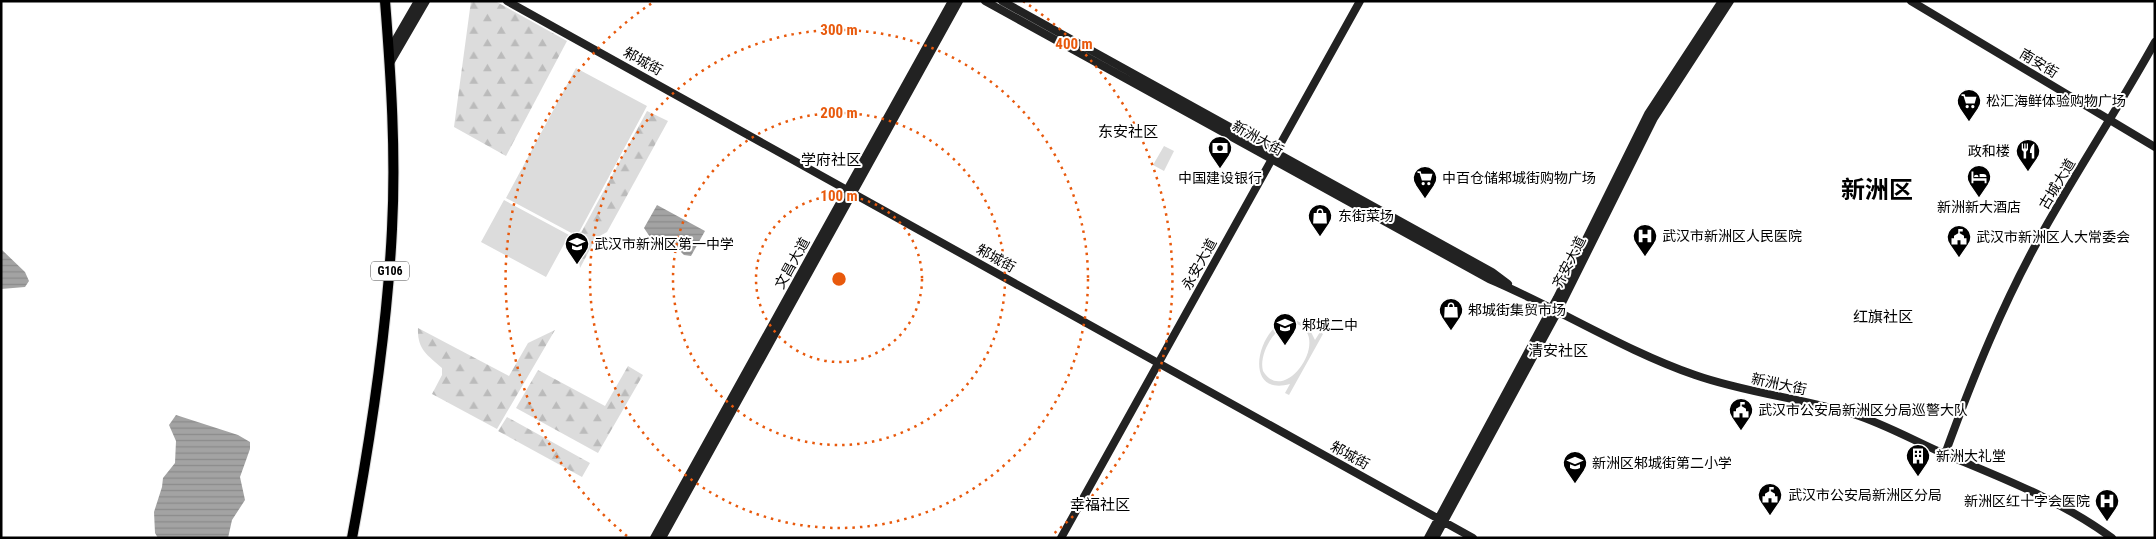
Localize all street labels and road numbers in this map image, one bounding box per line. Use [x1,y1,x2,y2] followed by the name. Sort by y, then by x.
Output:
[621,44,665,78] street label: 邾城街
[2017,45,2061,81] street label: 南安街
[1230,117,1286,159] street label: 新洲大街
[2036,156,2078,212] street label: 古城大道
[1549,233,1589,291] street label: 齐安大道
[771,235,813,291] street label: 文昌大道
[1178,236,1220,292] street label: 永安大道
[974,241,1018,275] street label: 邾城街
[371,262,409,280] road number: G106
[1750,370,1808,398] street label: 新洲大街
[1328,438,1372,472] street label: 邾城街

